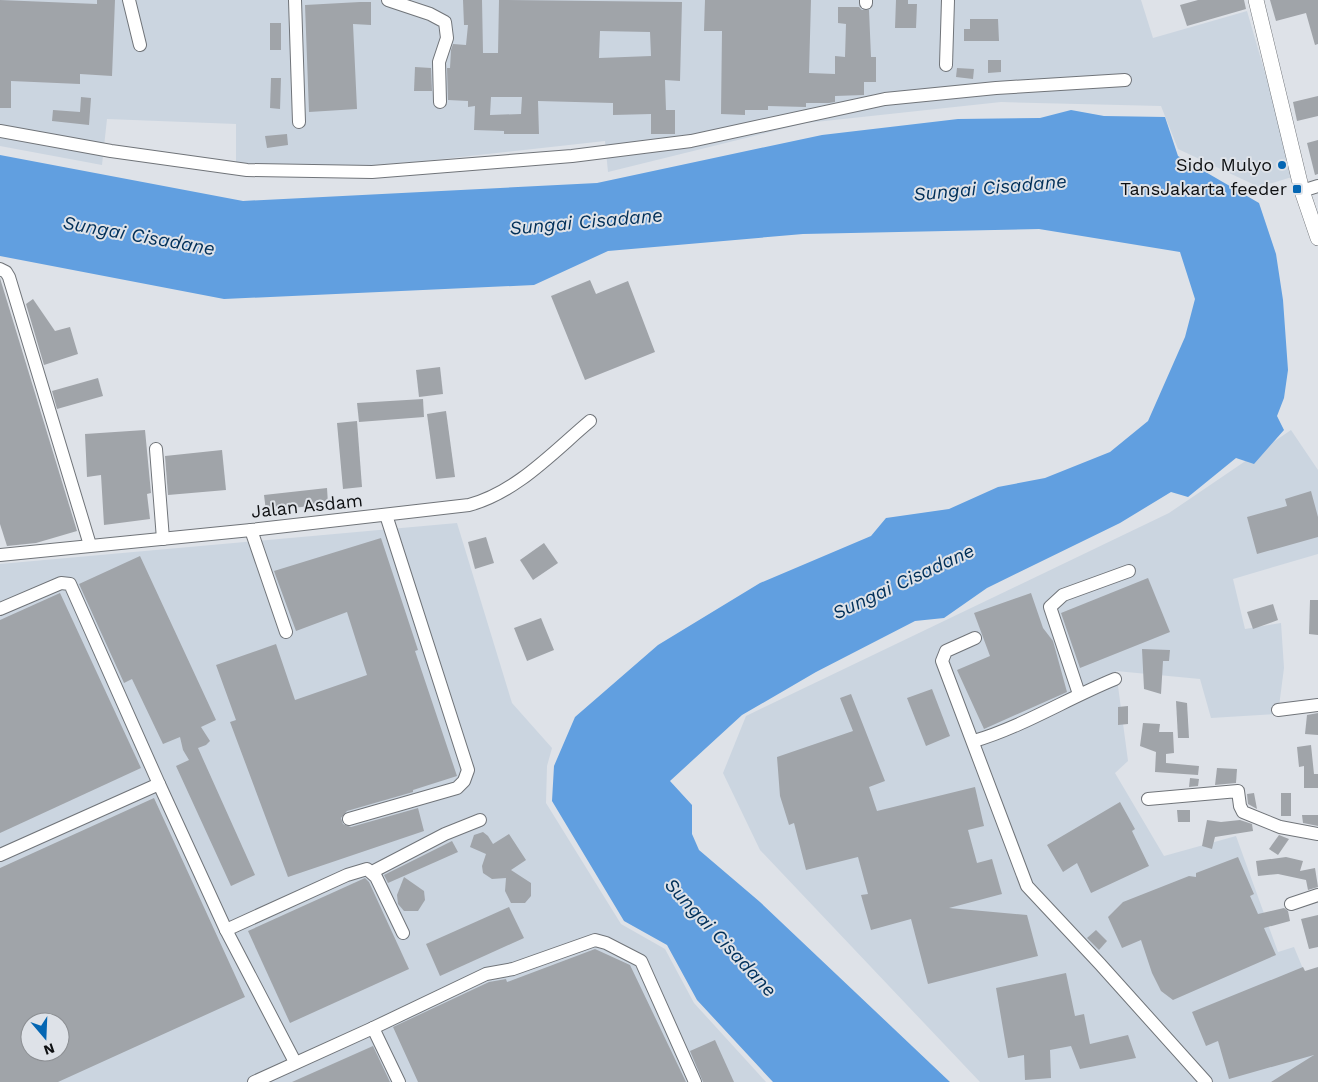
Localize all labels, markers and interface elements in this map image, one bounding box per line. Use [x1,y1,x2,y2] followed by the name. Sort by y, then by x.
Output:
[1176,154,1272,175] place label: Sido Mulyo
[1276,159,1288,171] marker: Sido Mulyo
[912,169,1068,206] water label: Sungai Cisadane
[1120,178,1287,199] place label: TansJakarta feeder
[1291,183,1303,195] marker: TansJakarta feeder
[508,203,664,240] water label: Sungai Cisadane
[61,211,217,260] water label: Sungai Cisadane
[250,489,364,522] street label: Jalan Asdam
[829,538,978,624] water label: Sungai Cisadane
[660,873,782,1001] water label: Sungai Cisadane
[20,1012,70,1062] north arrow
[42,1040,57,1059] text: N

